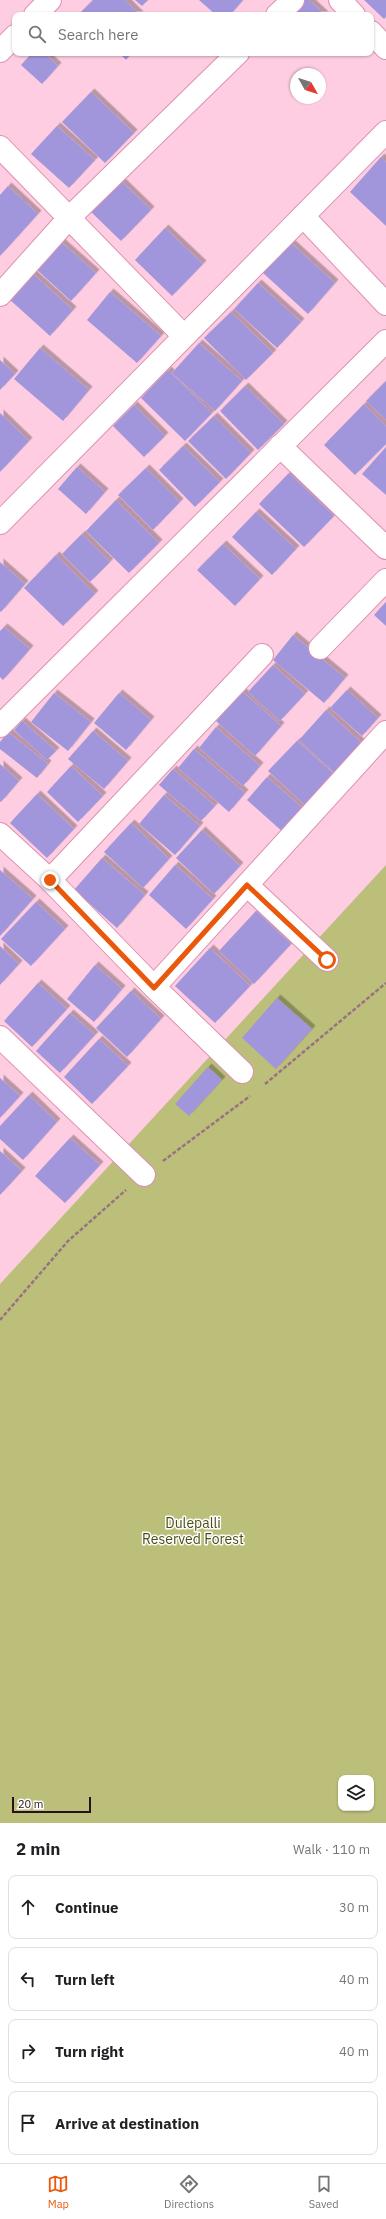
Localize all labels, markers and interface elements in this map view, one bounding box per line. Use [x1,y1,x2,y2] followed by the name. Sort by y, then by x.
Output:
[12,12,374,56] search box
[26,23,48,45] icon: search
[58,25,138,44] text: Search here
[290,68,326,104] north arrow
[41,871,59,889] route end
[318,951,336,969] route start
[142,1514,244,1548] park label: Dulepalli Reserved Forest
[338,1775,374,1811] map controls
[338,1775,374,1811] button: layers
[12,1795,91,1814] scale bar
[18,1797,43,1811] text: 20 m
[16,1838,60,1860] text: 2 min
[293,1841,370,1858] text: Walk · 110 m
[17,1896,39,1918] icon: ahead
[55,1898,119,1917] text: Continue
[339,1899,369,1916] text: 30 m
[17,1968,39,1990] icon: left
[55,1970,115,1989] text: Turn left
[339,1971,369,1988] text: 40 m
[17,2040,39,2062] icon: right
[55,2042,124,2061] text: Turn right
[339,2043,369,2060] text: 40 m
[17,2112,39,2134] icon: arrive
[55,2114,199,2133] text: Arrive at destination
[47,2173,69,2211] tab: Map
[164,2173,214,2211] tab: Directions
[309,2173,339,2211] tab: Saved

